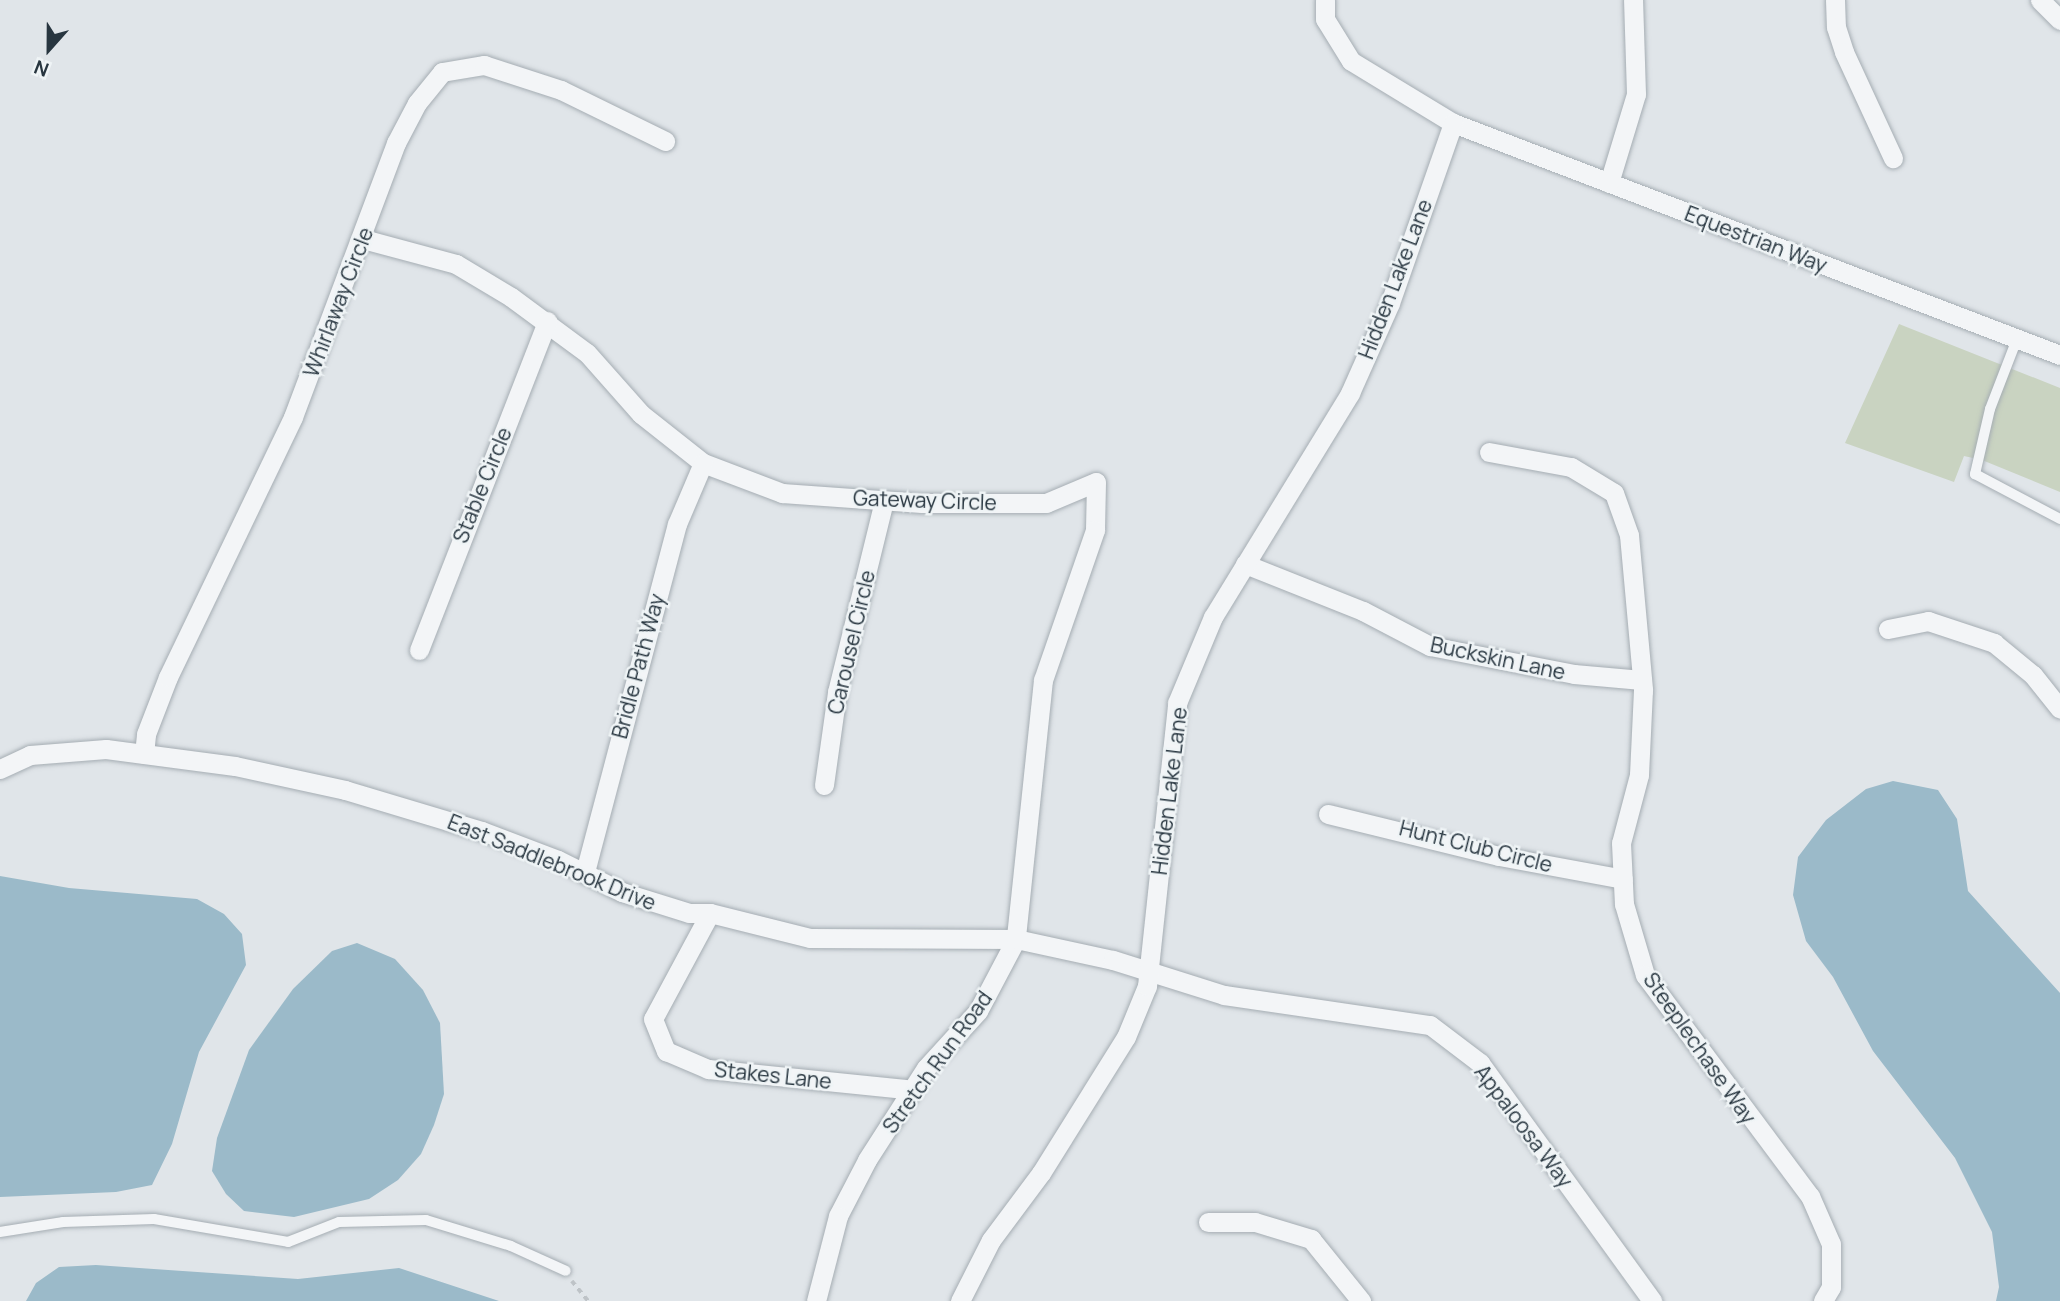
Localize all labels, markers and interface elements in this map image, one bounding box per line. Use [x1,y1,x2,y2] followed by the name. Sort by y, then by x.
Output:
[14,14,84,84] north arrow
[30,54,53,83] text: N
[1353,196,1437,362] street label: Hidden Lake Lane
[1681,200,1831,278] street label: Equestrian Way
[298,224,378,380] street label: Whirlaway Circle
[447,423,517,547] street label: Stable Circle
[853,485,997,515] street label: Gateway Circle
[822,567,880,717] street label: Carousel Circle
[607,591,669,741] street label: Bridle Path Way
[1428,631,1568,685] street label: Buckskin Lane
[1146,706,1192,876] street label: Hidden Lake Lane
[444,809,660,915] street label: East Saddlebrook Drive
[1397,815,1555,877] street label: Hunt Club Circle
[1638,968,1762,1128] street label: Steeplechase Way
[877,986,997,1138] street label: Stretch Run Road
[713,1056,833,1094] street label: Stakes Lane
[1470,1060,1578,1192] street label: Appaloosa Way

